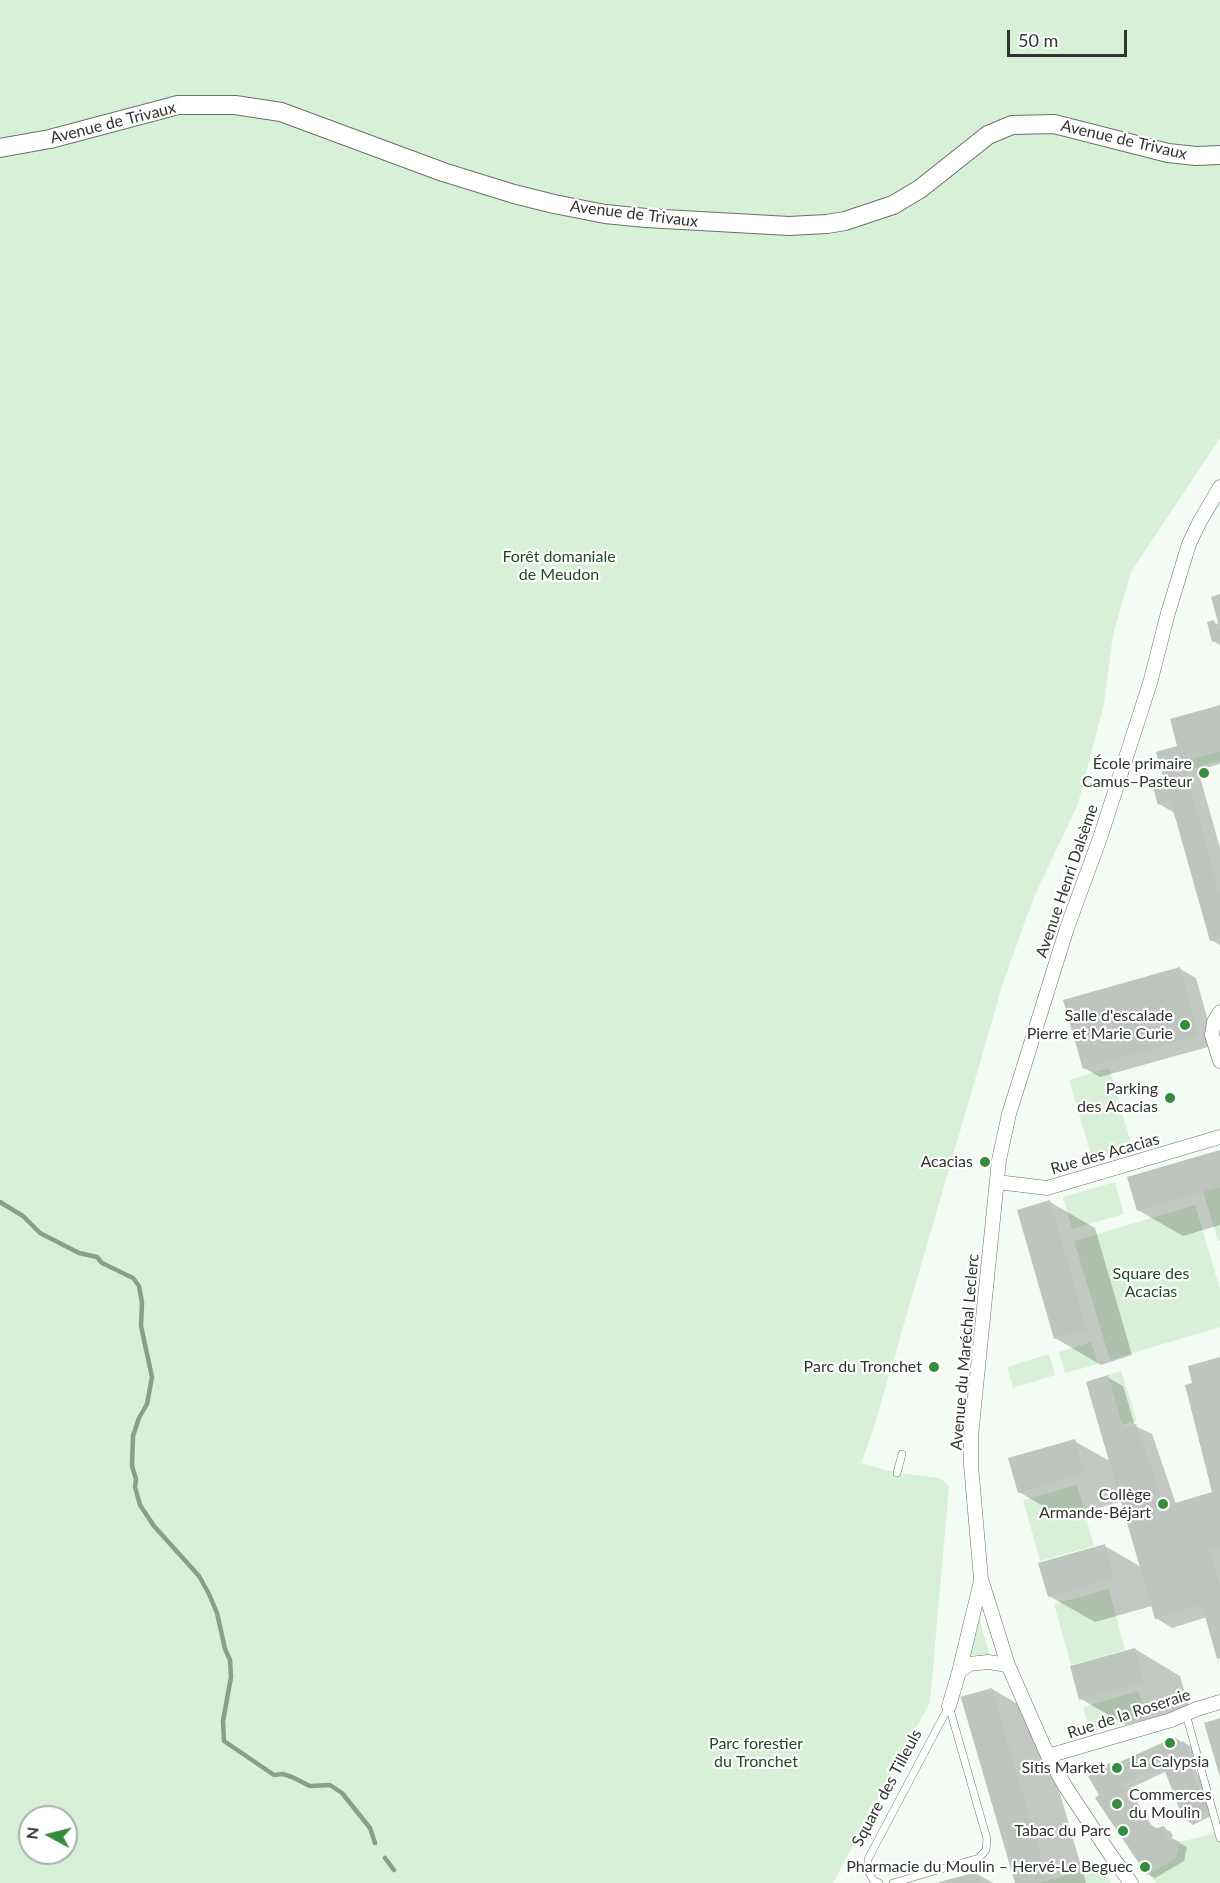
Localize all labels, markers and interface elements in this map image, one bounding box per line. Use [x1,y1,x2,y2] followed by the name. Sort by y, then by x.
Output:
[1010,18,1130,56] scale bar
[1018,29,1058,51] text: 50 m
[48,98,178,148] street label: Avenue de Trivaux
[1059,116,1189,164] street label: Avenue de Trivaux
[569,197,699,231] street label: Avenue de Trivaux
[502,547,616,585] park label: Forêt domaniale de Meudon
[1082,754,1192,792] place label: École primaire Camus–Pasteur
[1197,766,1211,780] marker: École primaire Camus–Pasteur
[1032,802,1102,960] street label: Avenue Henri Dalsème
[1027,1006,1173,1044] place label: Salle d'escalade Pierre et Marie Curie
[1178,1018,1192,1032] marker: Salle d'escalade Pierre et Marie Curie
[1077,1079,1158,1117] place label: Parking des Acacias
[1163,1091,1177,1105] marker: Parking des Acacias
[1048,1129,1162,1179] street label: Rue des Acacias
[920,1152,973,1172] place label: Acacias
[978,1155,992,1169] marker: Acacias
[947,1253,983,1451] street label: Avenue du Maréchal Leclerc
[1113,1264,1189,1302] park label: Square des Acacias
[804,1357,922,1377] place label: Parc du Tronchet
[927,1360,941,1374] marker: Parc du Tronchet
[1039,1485,1151,1523] place label: Collège Armande-Béjart
[1156,1497,1170,1511] marker: Collège Armande-Béjart
[1065,1685,1193,1743] street label: Rue de la Roseraie
[848,1726,926,1850] street label: Square des Tilleuls
[709,1734,803,1772] park label: Parc forestier du Tronchet
[1163,1736,1177,1750] marker: La Calypsia
[1131,1752,1209,1772] place label: La Calypsia
[1021,1758,1105,1778] place label: Sitis Market
[1110,1761,1124,1775] marker: Sitis Market
[1129,1785,1212,1823] place label: Commerces du Moulin
[1110,1797,1124,1811] marker: Commerces du Moulin
[18,1805,78,1865] north arrow
[1014,1821,1111,1841] place label: Tabac du Parc
[1116,1824,1130,1838] marker: Tabac du Parc
[21,1826,42,1840] text: N
[846,1857,1133,1877] place label: Pharmacie du Moulin – Hervé-Le Beguec
[1138,1860,1152,1874] marker: Pharmacie du Moulin – Hervé-Le Beguec

